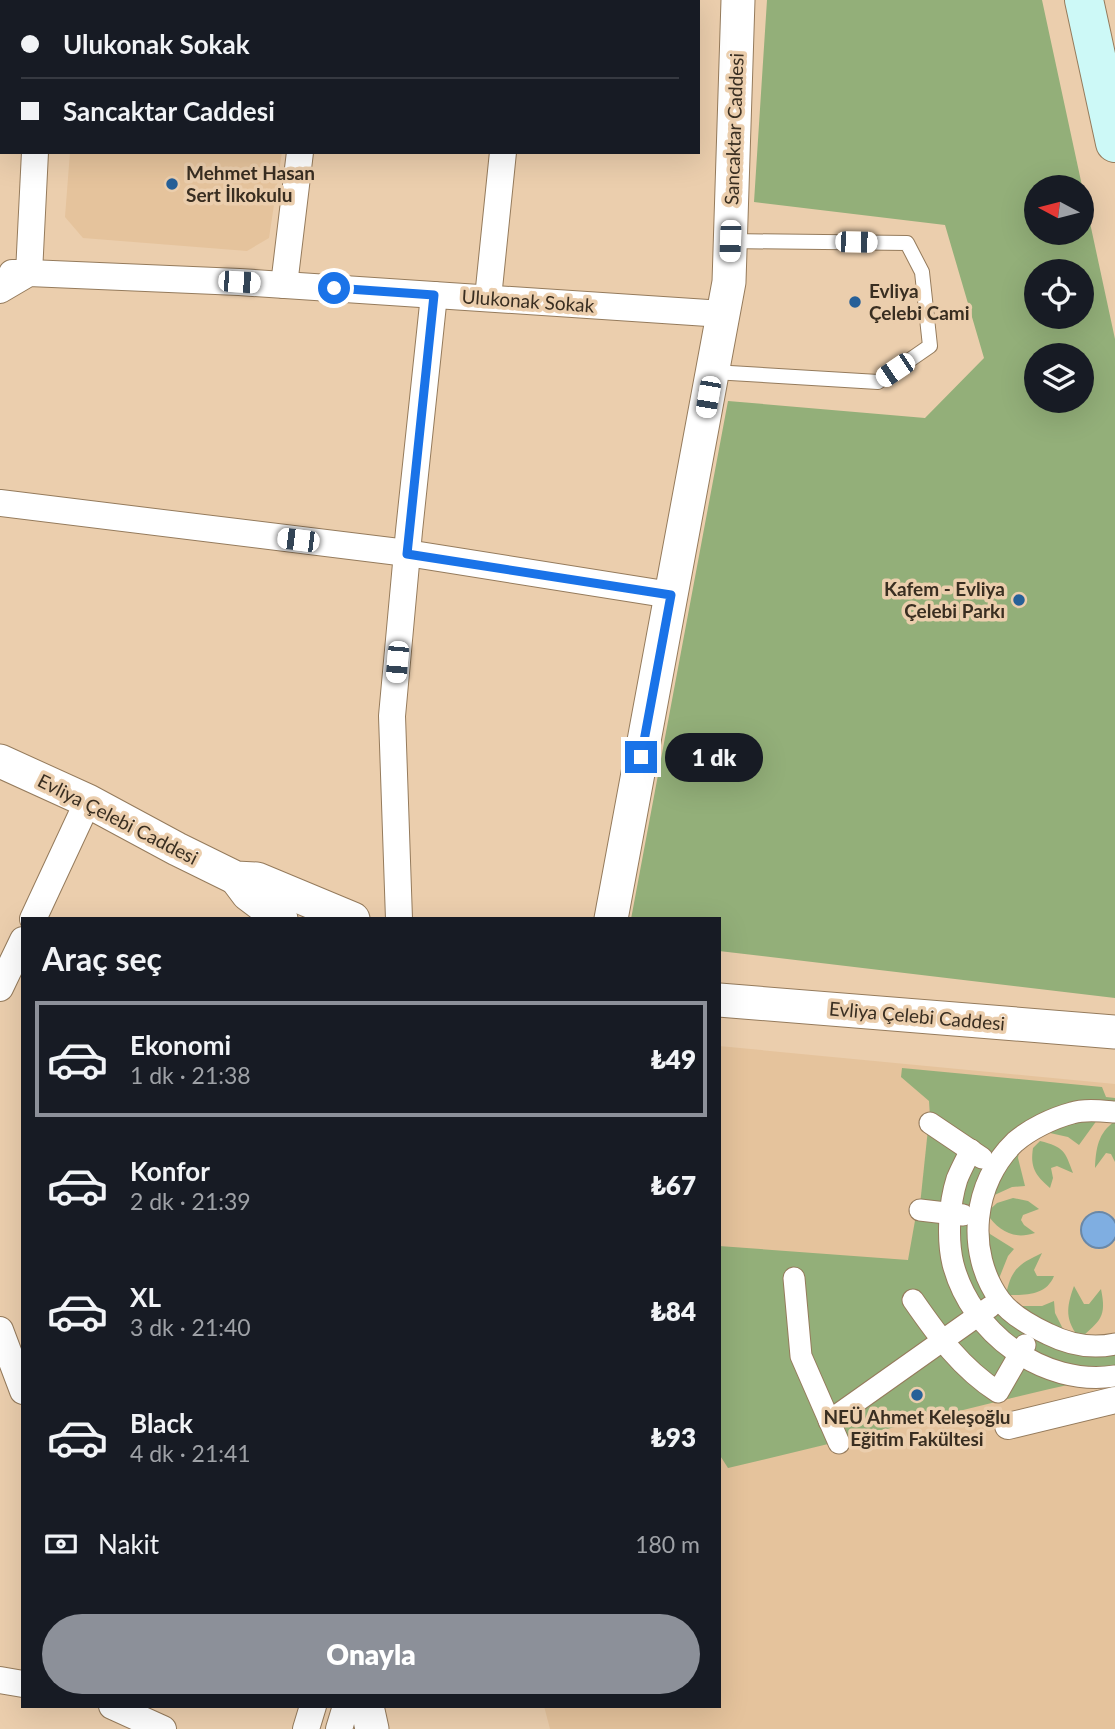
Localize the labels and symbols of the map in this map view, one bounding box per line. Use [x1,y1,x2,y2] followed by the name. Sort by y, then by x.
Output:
[719,52,748,205] street label: Sancaktar Caddesi
[186,161,315,206] place label: Mehmet Hasan Sert İlkokulu
[1024,175,1094,245] north arrow
[164,176,180,192] marker: Mehmet Hasan Sert İlkokulu
[719,220,742,262] car
[835,231,878,253] car
[218,270,261,294] car
[318,272,350,304] route start
[869,279,970,324] place label: Evliya Çelebi Cami
[461,284,596,317] street label: Ulukonak Sokak
[847,294,863,310] marker: Evliya Çelebi Cami
[872,350,919,390] car
[695,374,722,420] car
[276,527,321,553] car
[884,577,1005,622] place label: Kafem - Evliya Çelebi Parkı
[1011,592,1027,608] marker: Kafem - Evliya Çelebi Parkı
[385,640,410,684] car
[666,732,764,782] callout: 1 dk
[625,741,657,773] route end
[34,768,202,869] street label: Evliya Çelebi Caddesi
[828,996,1006,1035] street label: Evliya Çelebi Caddesi
[909,1387,925,1403] marker: NEÜ Ahmet Keleşoğlu Eğitim Fakültesi
[823,1405,1011,1450] place label: NEÜ Ahmet Keleşoğlu Eğitim Fakültesi

